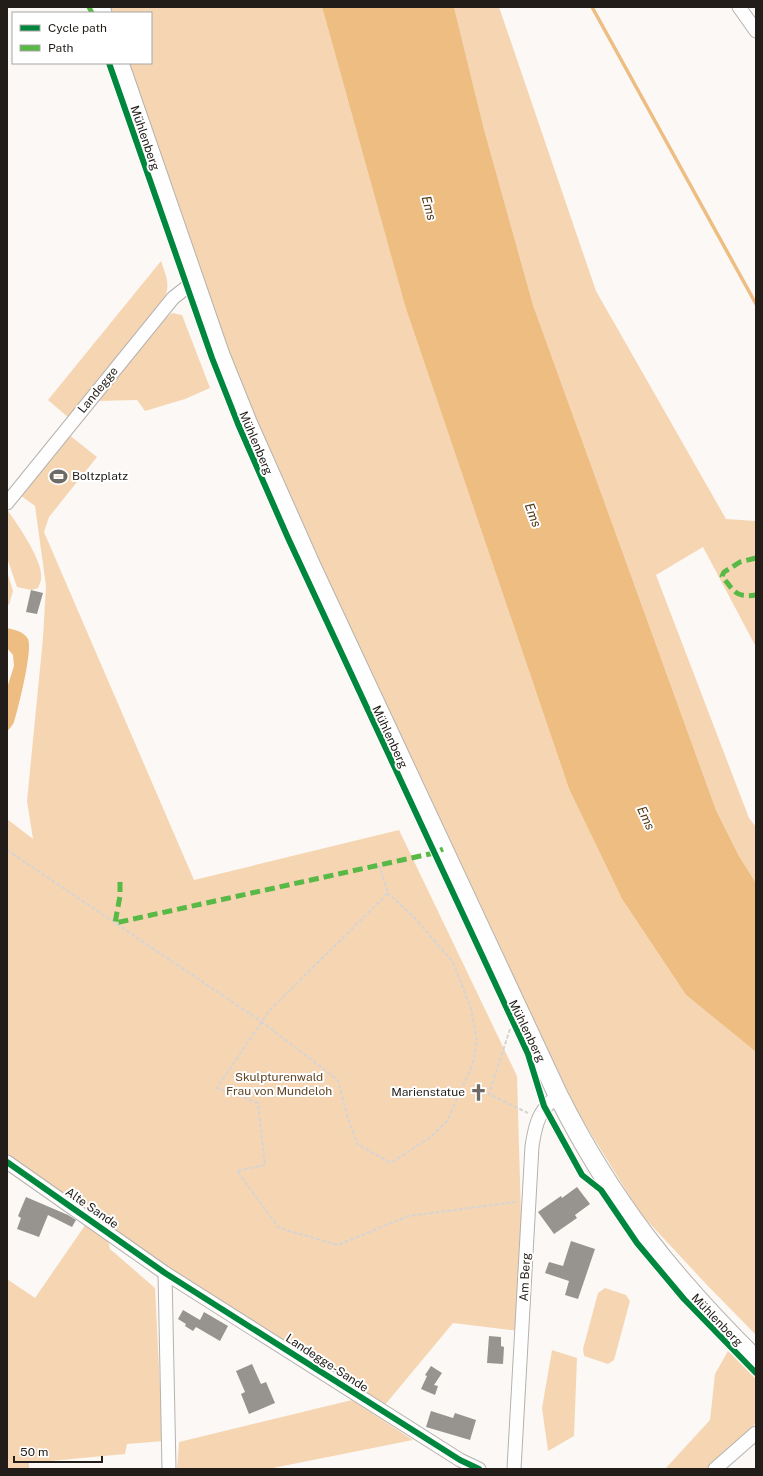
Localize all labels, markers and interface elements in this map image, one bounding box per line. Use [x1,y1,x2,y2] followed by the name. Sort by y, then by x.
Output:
[12,12,152,64] legend
[48,21,107,35] text: Cycle path
[48,41,74,55] text: Path
[127,104,163,172] street label: Mühlenberg
[419,194,439,222] water label: Ems
[75,364,121,416] street label: Landegge
[236,409,276,477] street label: Mühlenberg
[49,466,69,486] sports icon: Boltzplatz
[72,469,128,483] place label: Boltzplatz
[522,501,544,529] water label: Ems
[369,703,411,771] street label: Mühlenberg
[634,804,658,832] water label: Ems
[506,998,548,1064] street label: Mühlenberg
[226,1070,332,1098] park label: Skulpturenwald Frau von Mundeloh
[468,1082,488,1102] church icon: Marienstatue
[391,1085,465,1099] place label: Marienstatue
[63,1185,121,1231] street label: Alte Sande
[517,1252,533,1302] street label: Am Berg
[688,1291,746,1349] street label: Mühlenberg
[283,1331,371,1395] street label: Landegge-Sande
[14,1438,102,1464] scale bar
[20,1445,48,1459] text: 50 m

